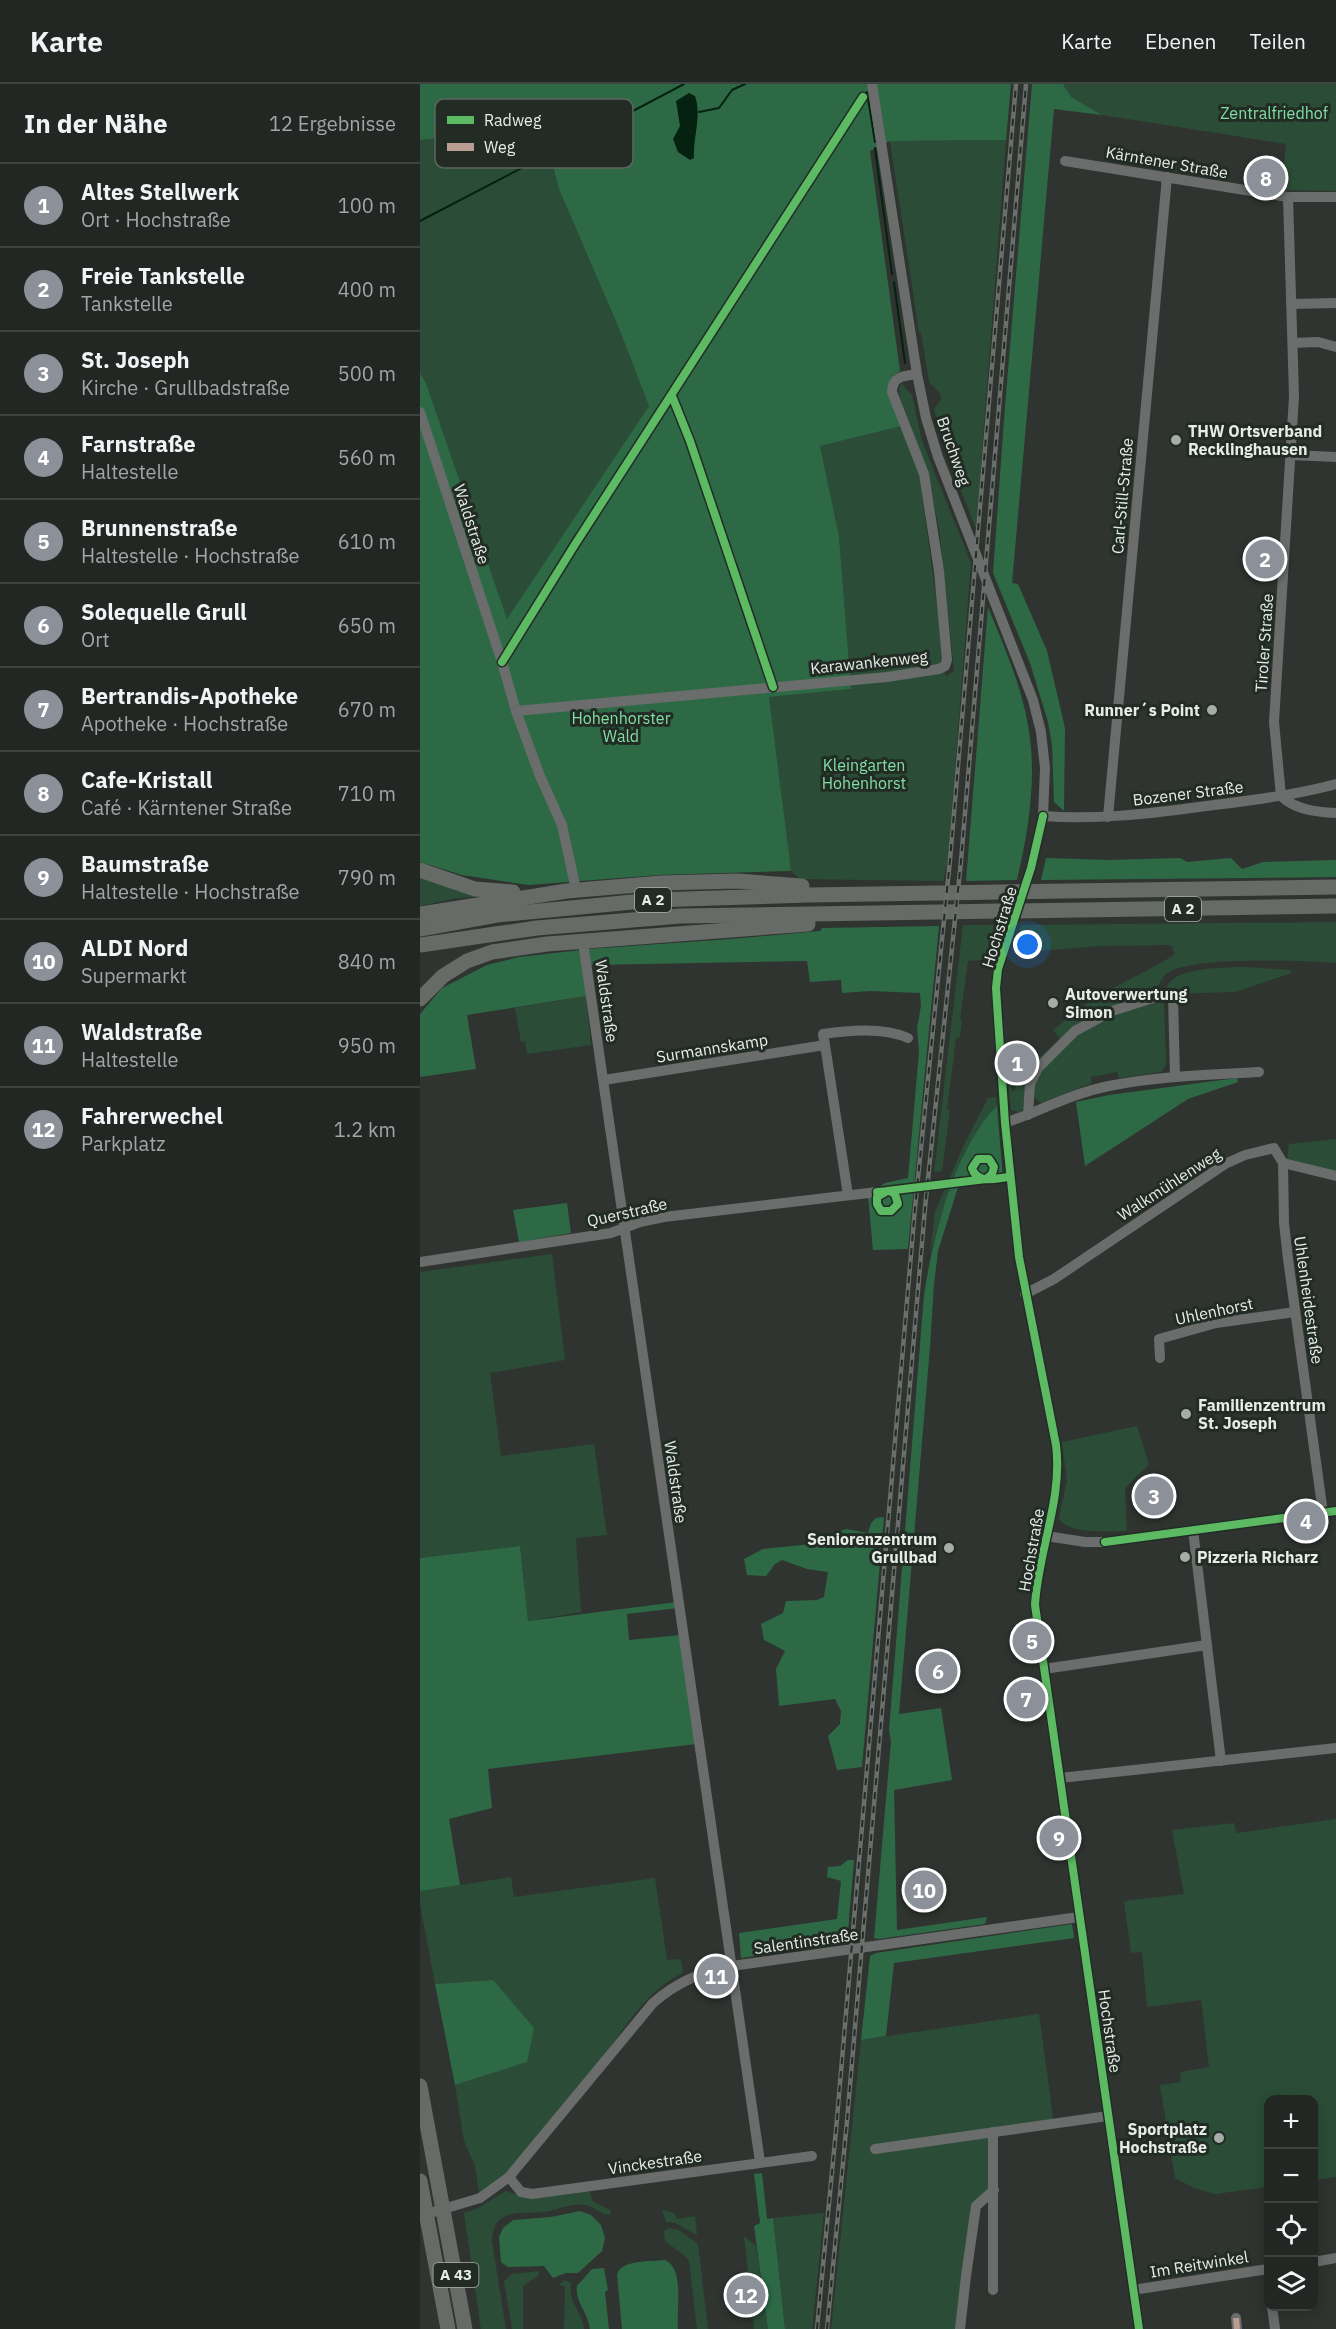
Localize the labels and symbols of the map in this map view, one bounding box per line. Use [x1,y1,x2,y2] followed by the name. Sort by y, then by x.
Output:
[435,99,633,168] legend
[1220,103,1328,123] park label: Zentralfriedhof
[484,110,542,130] text: Radweg
[484,137,516,157] text: Weg
[1104,141,1230,183] street label: Kärntener Straße
[1246,156,1286,200] pin: 8
[933,414,975,489] street label: Bruchweg
[1188,421,1322,459] place label: THW Ortsverband Recklinghausen
[1169,433,1183,447] marker: THW Ortsverband Recklinghausen
[1107,437,1137,555] street label: Carl-Still-Straße
[450,481,494,567] street label: Waldstraße
[1246,536,1284,582] pin: 2
[1251,593,1277,693] street label: Tiroler Straße
[809,646,929,678] street label: Karawankenweg
[1084,700,1200,720] place label: Runner´s Point
[1205,703,1219,717] marker: Runner´s Point
[571,708,671,746] park label: Hohenhorster Wald
[822,755,906,793] park label: Kleingarten Hohenhorst
[1132,776,1245,810] street label: Bozener Straße
[977,884,1021,970] street label: Hochstraße
[635,888,671,912] road number: A 2
[1165,897,1201,921] road number: A 2
[1013,930,1042,959] your location
[591,959,623,1044] street label: Waldstraße
[1065,984,1187,1022] place label: Autoverwertung Simon
[1046,996,1060,1010] marker: Autoverwertung Simon
[655,1029,769,1067] street label: Surmannskamp
[998,1040,1036,1086] pin: 1
[1114,1143,1225,1225] street label: Walkmühlenweg
[585,1193,669,1231] street label: Querstraße
[1290,1235,1328,1365] street label: Uhlenheidestraße
[1173,1293,1255,1329] street label: Uhlenhorst
[1198,1395,1326,1433] place label: Familienzentrum St. Joseph
[1179,1407,1193,1421] marker: Familienzentrum St. Joseph
[660,1440,692,1525] street label: Waldstraße
[1134,1474,1174,1518] pin: 3
[1286,1498,1326,1544] pin: 4
[1014,1507,1048,1593] street label: Hochstraße
[807,1529,937,1567] place label: Seniorenzentrum Grullbad
[942,1541,956,1555] marker: Seniorenzentrum Grullbad
[1197,1547,1318,1567] place label: Pizzeria Richarz
[1178,1550,1192,1564] marker: Pizzeria Richarz
[1012,1618,1052,1664] pin: 5
[918,1648,958,1694] pin: 6
[1006,1676,1046,1722] pin: 7
[1040,1816,1078,1860] pin: 9
[904,1868,944,1912] pin: 10
[752,1924,860,1958] street label: Salentinstraße
[696,1954,736,1998] pin: 11
[1094,1988,1126,2074] street label: Hochstraße
[1119,2119,1207,2157] place label: Sportplatz Hochstraße
[1212,2131,1226,2145] marker: Sportplatz Hochstraße
[607,2145,703,2178] street label: Vinckestraße
[1148,2246,1250,2282] street label: Im Reitwinkel
[434,2263,478,2287] road number: A 43
[726,2272,766,2318] pin: 12

